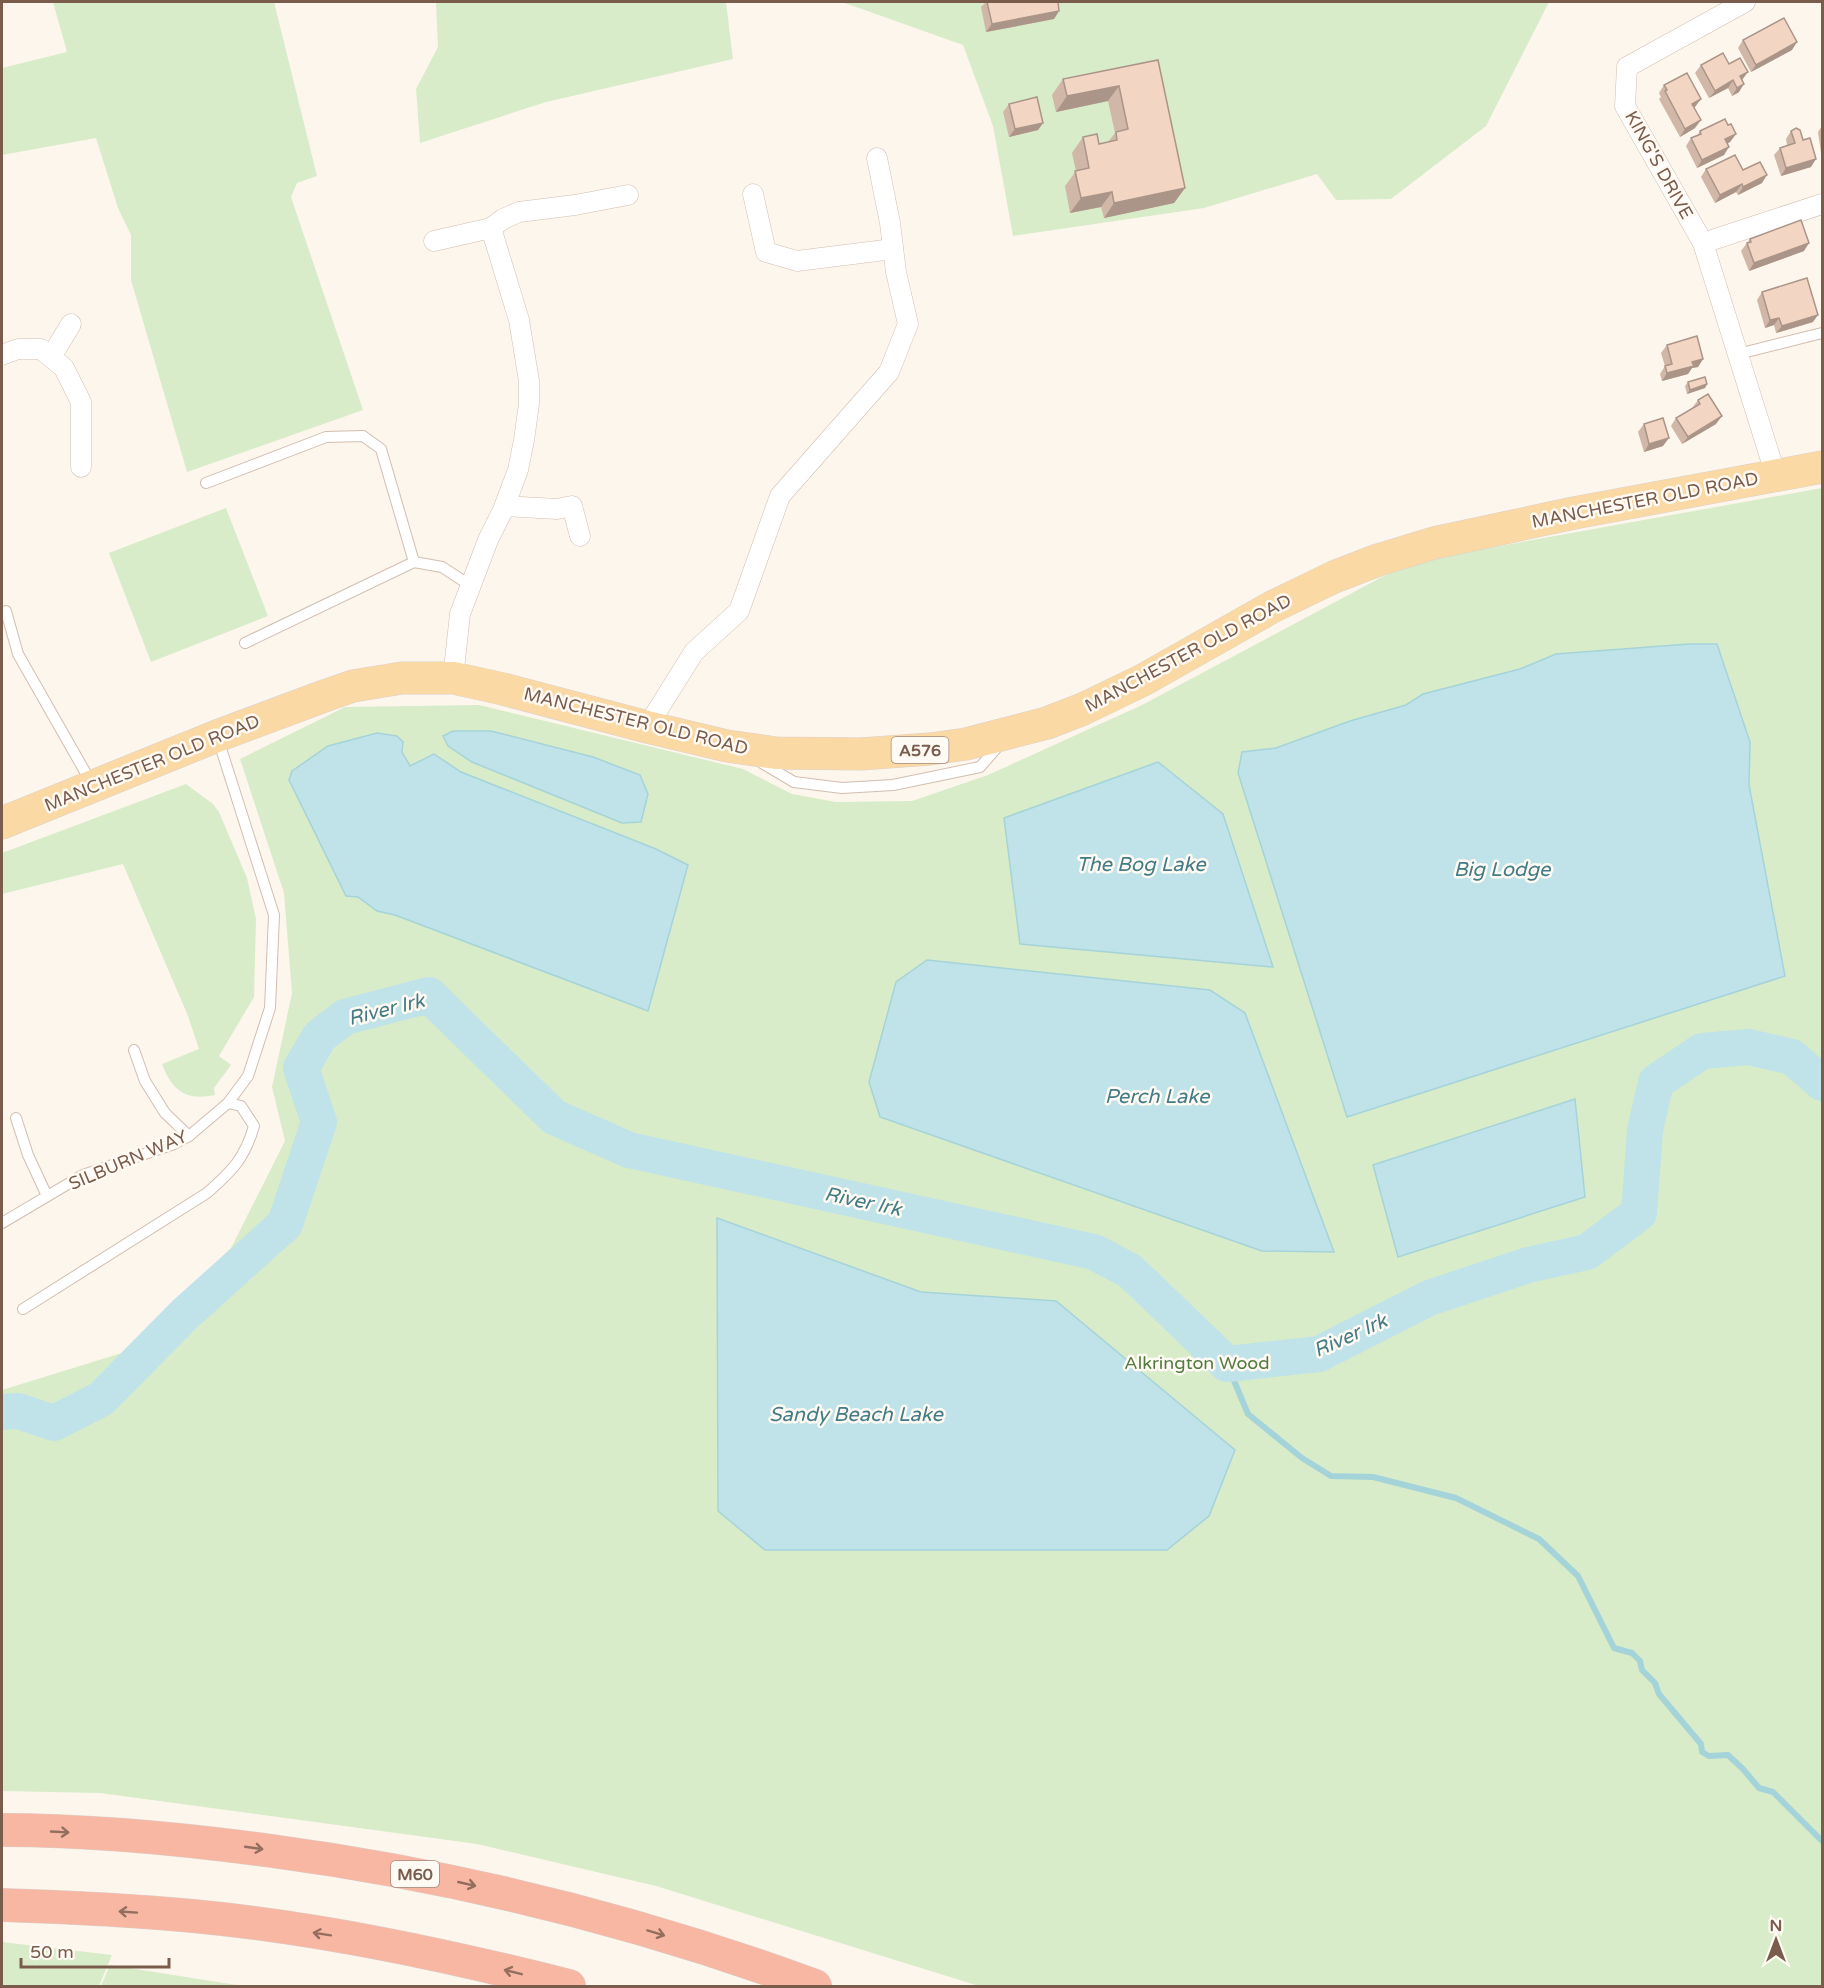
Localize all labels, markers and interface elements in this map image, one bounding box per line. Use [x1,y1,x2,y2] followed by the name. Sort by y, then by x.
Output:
[1620,107,1698,223] street label: KING'S DRIVE
[1530,467,1760,533] street label: MANCHESTER OLD ROAD
[1081,589,1295,717] street label: MANCHESTER OLD ROAD
[522,682,750,760] street label: MANCHESTER OLD ROAD
[41,710,263,816] street label: MANCHESTER OLD ROAD
[892,737,948,763] road number: A576
[1076,853,1207,877] water label: The Bog Lake
[1454,858,1552,882] water label: Big Lodge
[346,988,429,1031] water label: River Irk
[1105,1085,1211,1109] water label: Perch Lake
[65,1125,191,1195] street label: SILBURN WAY
[822,1182,905,1222] water label: River Irk
[1310,1308,1393,1363] water label: River Irk
[1124,1352,1270,1374] park label: Alkrington Wood
[769,1403,944,1427] water label: Sandy Beach Lake
[49,1826,69,1837] one-way arrow
[244,1843,264,1854] one-way arrow
[391,1861,439,1887] road number: M60
[457,1879,476,1891] one-way arrow
[118,1906,138,1917] one-way arrow
[1746,1910,1806,1970] north arrow
[1770,1916,1782,1936] text: N
[312,1928,332,1939] one-way arrow
[646,1928,665,1939] one-way arrow
[21,1931,170,1969] scale bar
[30,1941,74,1963] text: 50 m
[503,1966,522,1977] one-way arrow

